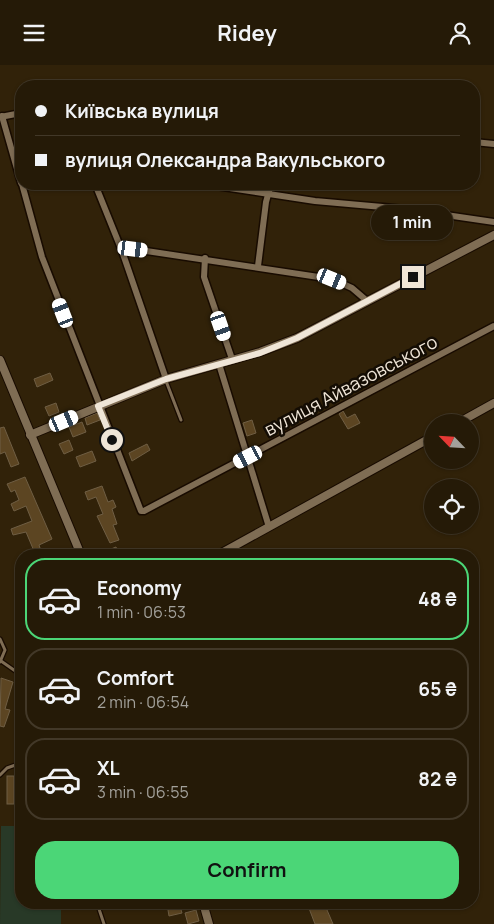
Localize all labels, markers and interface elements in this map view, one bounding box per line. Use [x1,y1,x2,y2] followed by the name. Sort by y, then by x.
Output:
[217,18,277,48] text: Ridey
[20,19,48,47] icon: menu
[446,19,474,47] icon: person
[65,98,219,124] text: Київська вулиця
[65,147,385,173] text: вулиця Олександра Вакульського
[372,205,454,239] callout: 1 min
[392,211,432,233] text: 1 min
[117,240,148,258] car
[315,266,348,292] car
[402,266,424,288] route end
[50,296,75,330] car
[209,309,232,343] car
[260,329,441,441] street label: вулиця Айвазовського
[47,408,80,434] car
[424,414,479,469] north arrow
[424,414,479,534] map controls
[101,429,123,451] route start
[231,444,264,470] car
[424,479,479,534] button: locate
[97,575,181,601] text: Economy
[37,577,82,622] icon: car
[418,586,457,612] text: 48 ₴
[97,601,186,623] text: 1 min · 06:53
[97,665,174,691] text: Comfort
[37,667,82,712] icon: car
[418,676,457,702] text: 65 ₴
[97,691,189,713] text: 2 min · 06:54
[97,755,120,781] text: XL
[37,757,82,802] icon: car
[418,766,457,792] text: 82 ₴
[97,781,189,803] text: 3 min · 06:55
[35,841,459,899] button: Confirm

